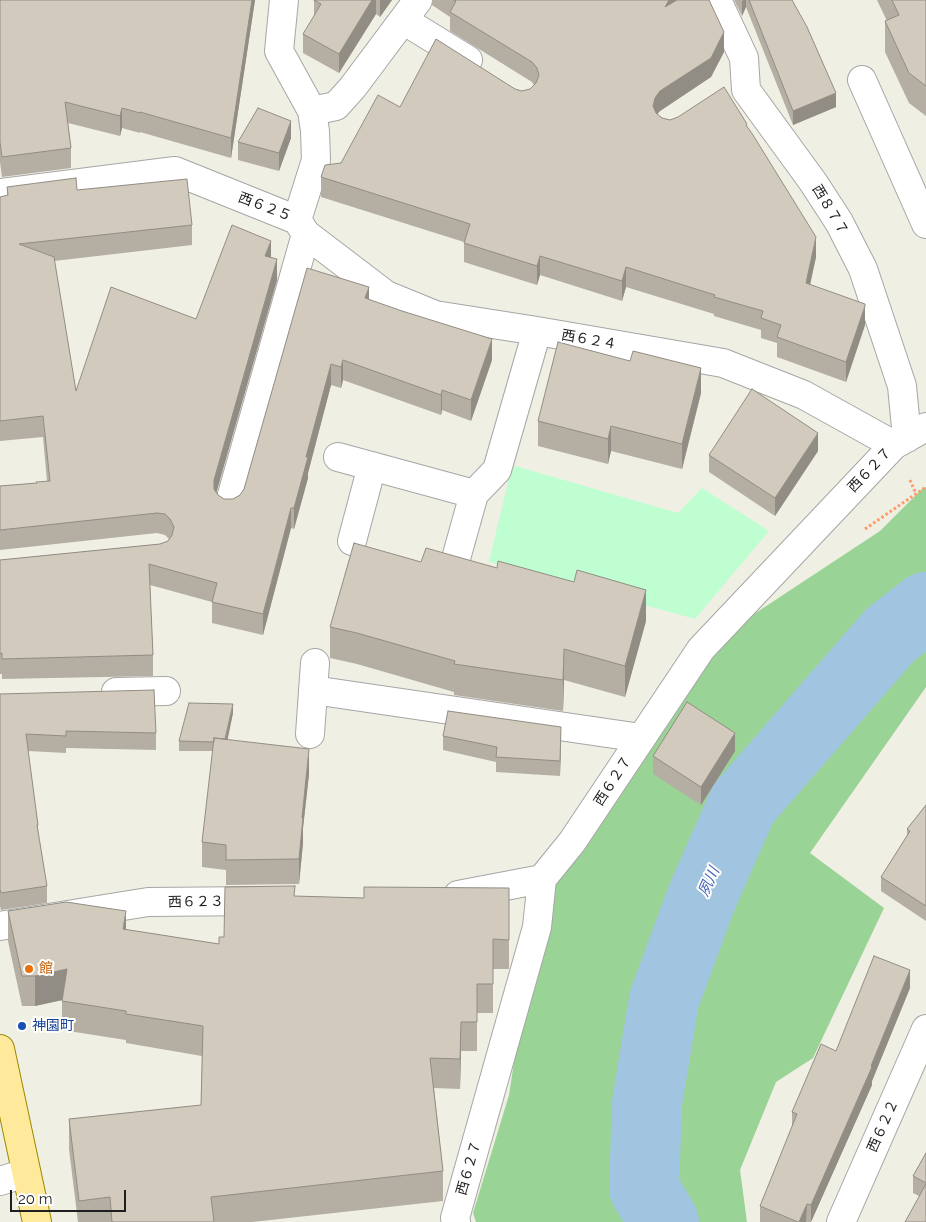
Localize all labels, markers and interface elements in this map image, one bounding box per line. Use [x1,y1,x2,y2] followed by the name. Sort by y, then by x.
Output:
[808,182,852,238] street label: 西８７７
[236,189,294,225] street label: 西６２５
[560,327,618,353] street label: 西６２４
[845,444,895,496] street label: 西６２７
[591,753,635,809] street label: 西６２７
[695,865,723,899] water label: 夙川
[168,893,224,911] street label: 西６２３
[39,961,53,977] place label: 館
[23,963,35,975] marker: 館
[32,1018,74,1034] place label: 神園町
[16,1020,28,1032] marker: 神園町
[864,1097,902,1155] street label: 西６２２
[453,1139,485,1197] street label: 西６２７
[12,1180,129,1212] scale bar
[18,1190,53,1208] text: 20 m

